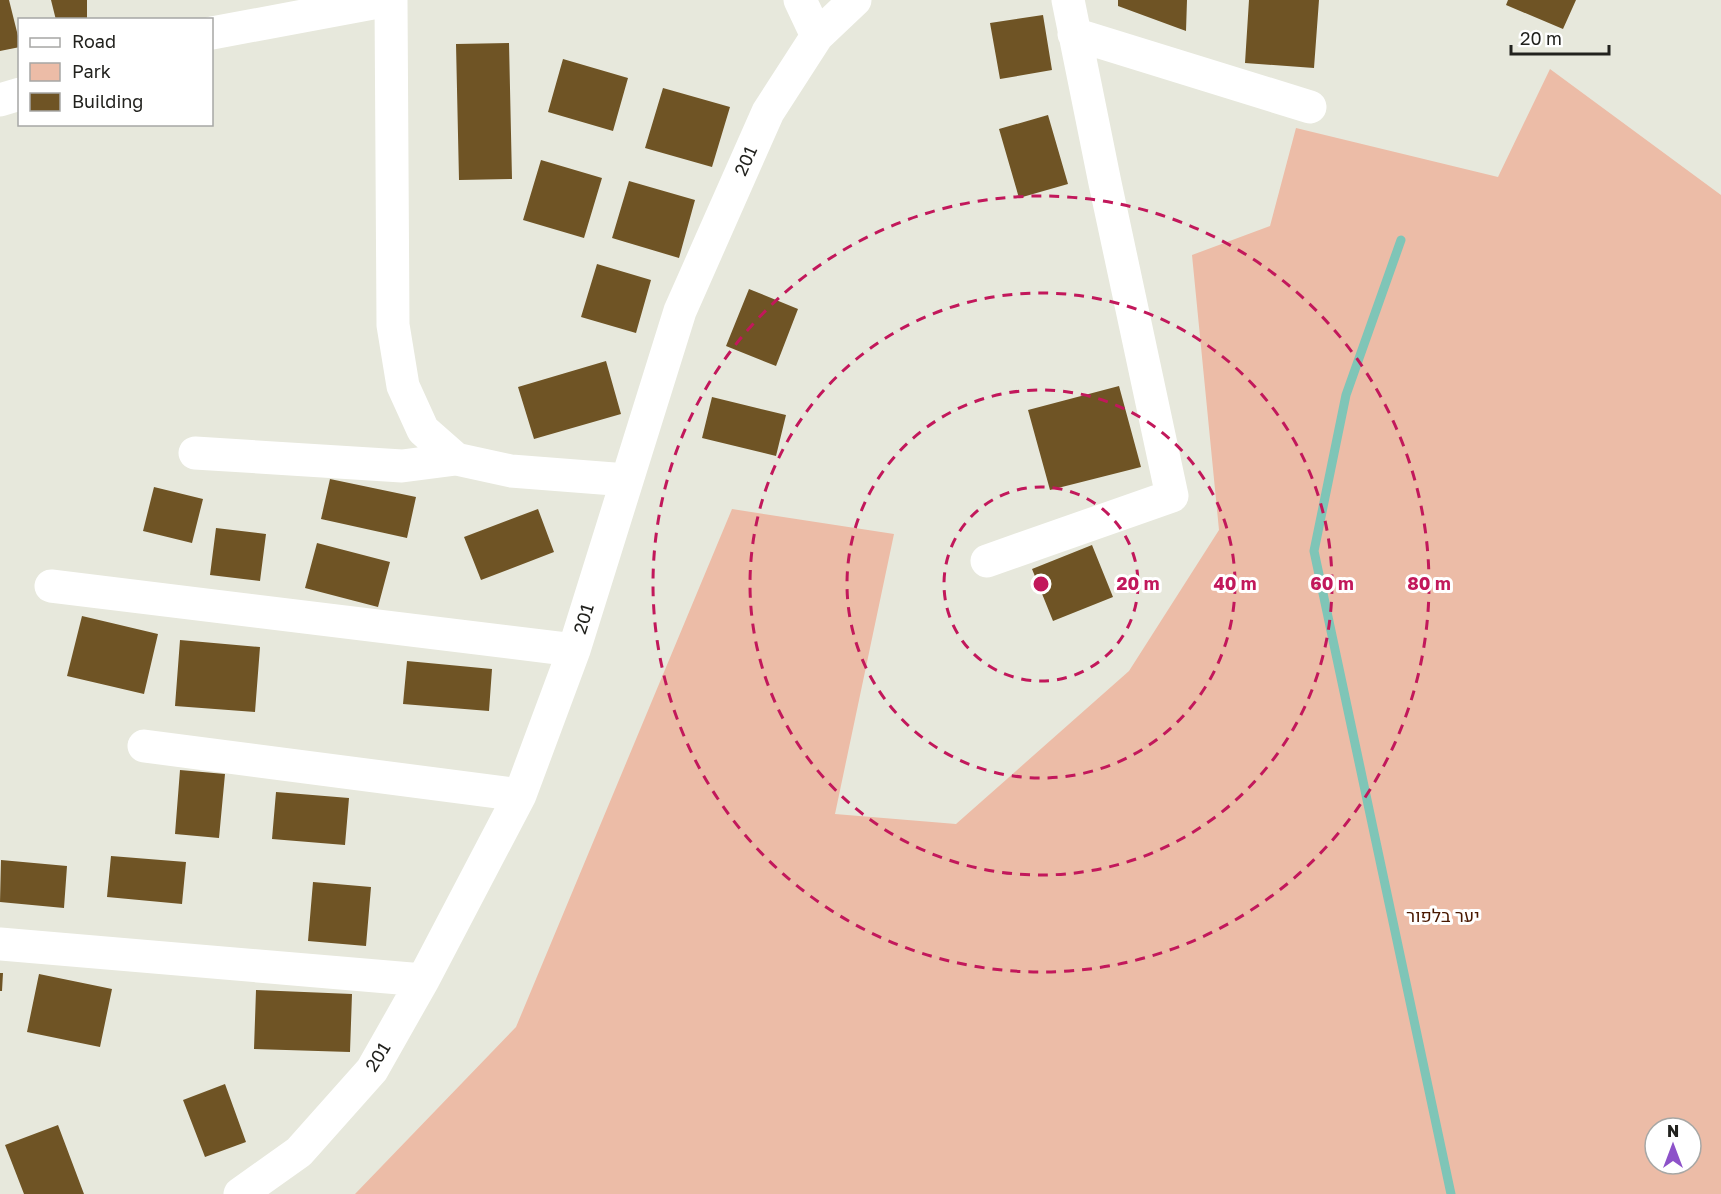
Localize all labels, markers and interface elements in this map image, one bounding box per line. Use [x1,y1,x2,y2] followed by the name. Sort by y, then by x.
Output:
[18,18,213,126] legend
[1511,18,1608,56] scale bar
[1520,27,1562,49] text: 20 m
[72,30,116,52] text: Road
[72,60,111,82] text: Park
[72,90,143,112] text: Building
[729,142,761,179] street label: 201
[1117,572,1159,594] text: 20 m
[1213,572,1257,594] text: 40 m
[1310,572,1354,594] text: 60 m
[1407,572,1451,594] text: 80 m
[1031,574,1051,594] centre of rings
[568,601,598,636] street label: 201
[1406,904,1480,926] park label: יער בלפור
[360,1038,395,1075] street label: 201
[1643,1116,1703,1176] north arrow
[1667,1121,1679,1141] text: N

